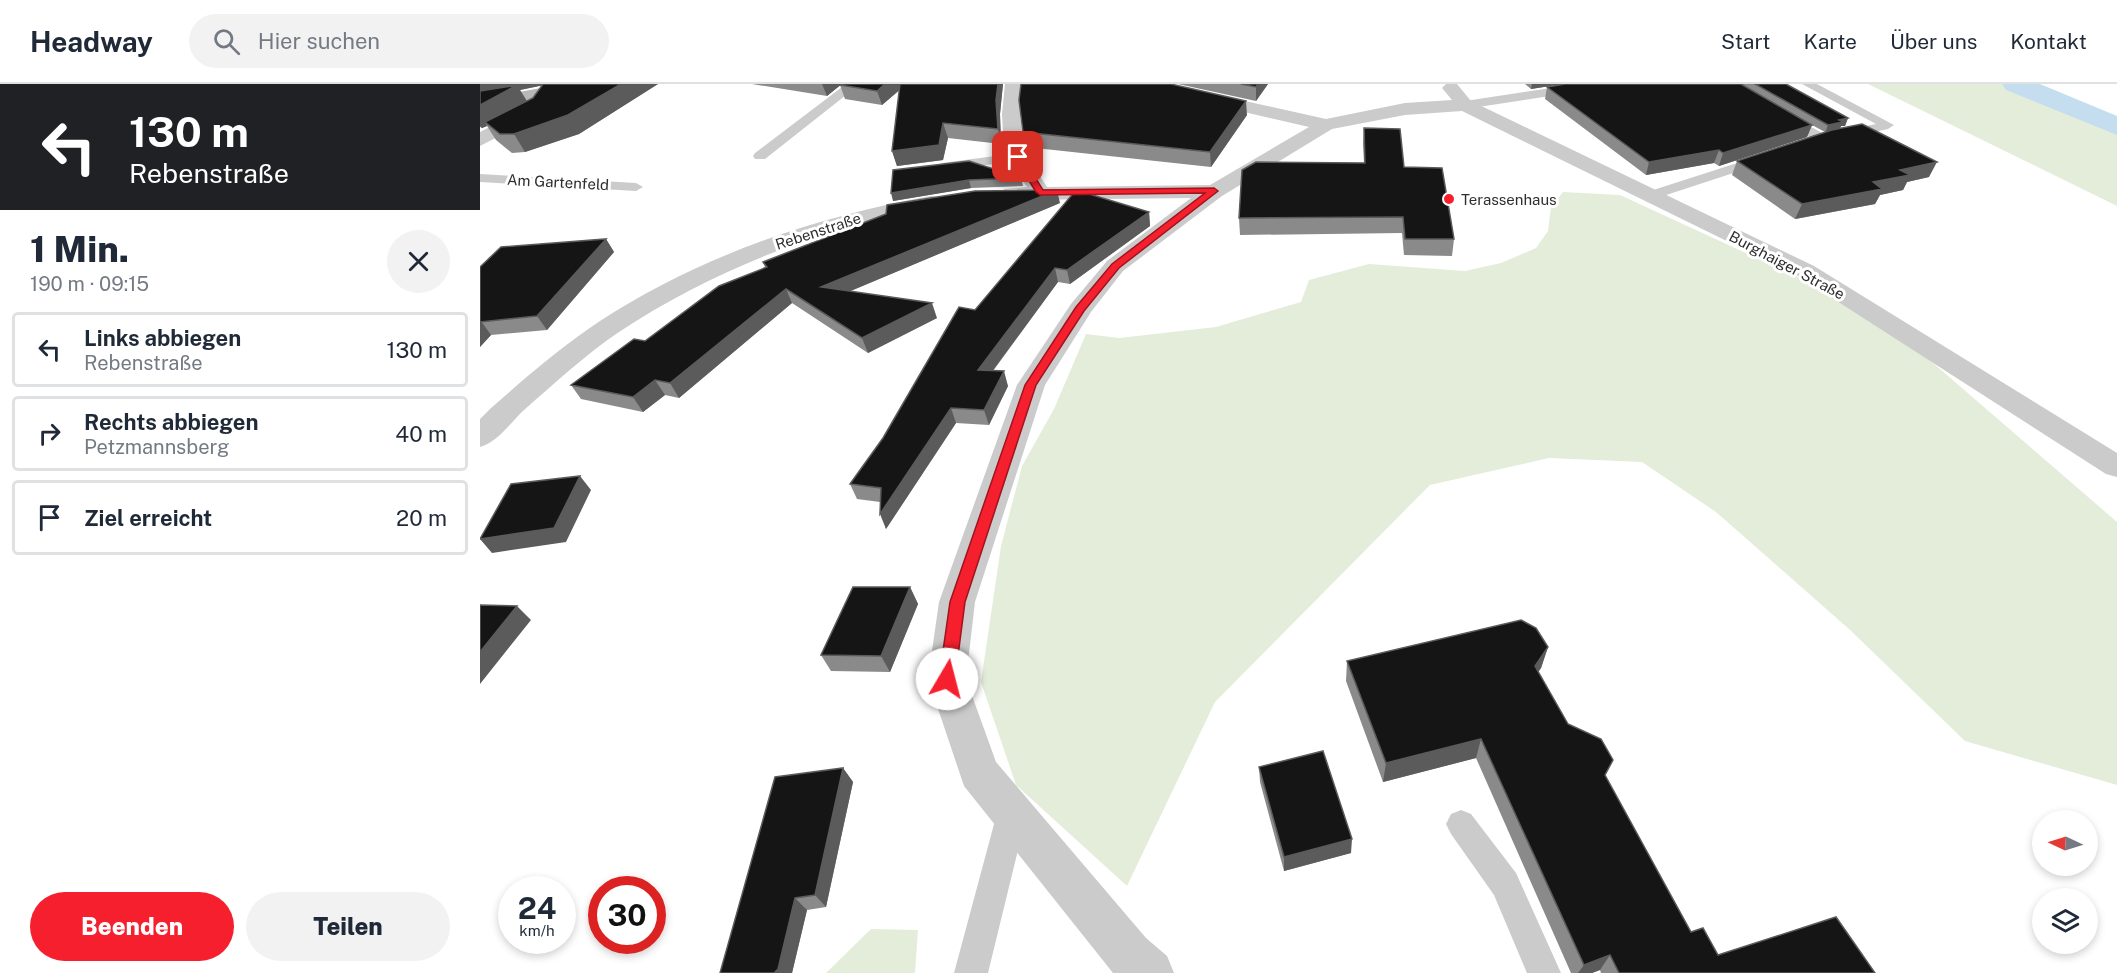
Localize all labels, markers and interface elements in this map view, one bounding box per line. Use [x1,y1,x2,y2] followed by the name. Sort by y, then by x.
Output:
[189,14,609,68] search box
[30,25,153,58] text: Headway
[210,25,243,58] icon: search
[258,28,380,54] text: Hier suchen
[1721,29,1770,54] text: Start
[1803,29,1857,54] text: Karte
[1890,29,1977,54] text: Über uns
[2010,29,2087,54] text: Kontakt
[129,107,249,156] text: 130 m
[30,108,108,186] icon: left
[992,131,1043,182] pin
[1001,140,1034,173] icon: arrive
[129,157,289,189] text: Rebenstraße
[507,171,609,193] street label: Am Gartenfeld
[1461,191,1557,208] place label: Terassenhaus
[1442,192,1456,206] marker: Terassenhaus
[773,209,863,253] street label: Rebenstraße
[1726,227,1848,303] street label: Burghaiger Straße
[30,228,129,270] text: 1 Min.
[387,230,450,293] button: close
[30,272,149,296] text: 190 m · 09:15
[84,325,241,351] text: Links abbiegen
[33,333,66,366] icon: left
[386,337,447,363] text: 130 m
[84,351,203,375] text: Rebenstraße
[84,409,259,435] text: Rechts abbiegen
[33,417,66,450] icon: right
[395,421,447,447] text: 40 m
[84,435,229,459] text: Petzmannsberg
[33,501,66,534] icon: arrive
[84,505,212,531] text: Ziel erreicht
[396,505,447,531] text: 20 m
[915,647,979,711] position arrow
[2032,810,2098,876] north arrow
[2032,810,2098,954] map controls
[588,876,666,954] speed limit sign: 30
[2032,888,2098,954] button: layers
[518,890,556,926] text: 24
[30,892,234,961] button: Beenden
[246,892,450,961] button: Teilen
[519,922,555,939] text: km/h

